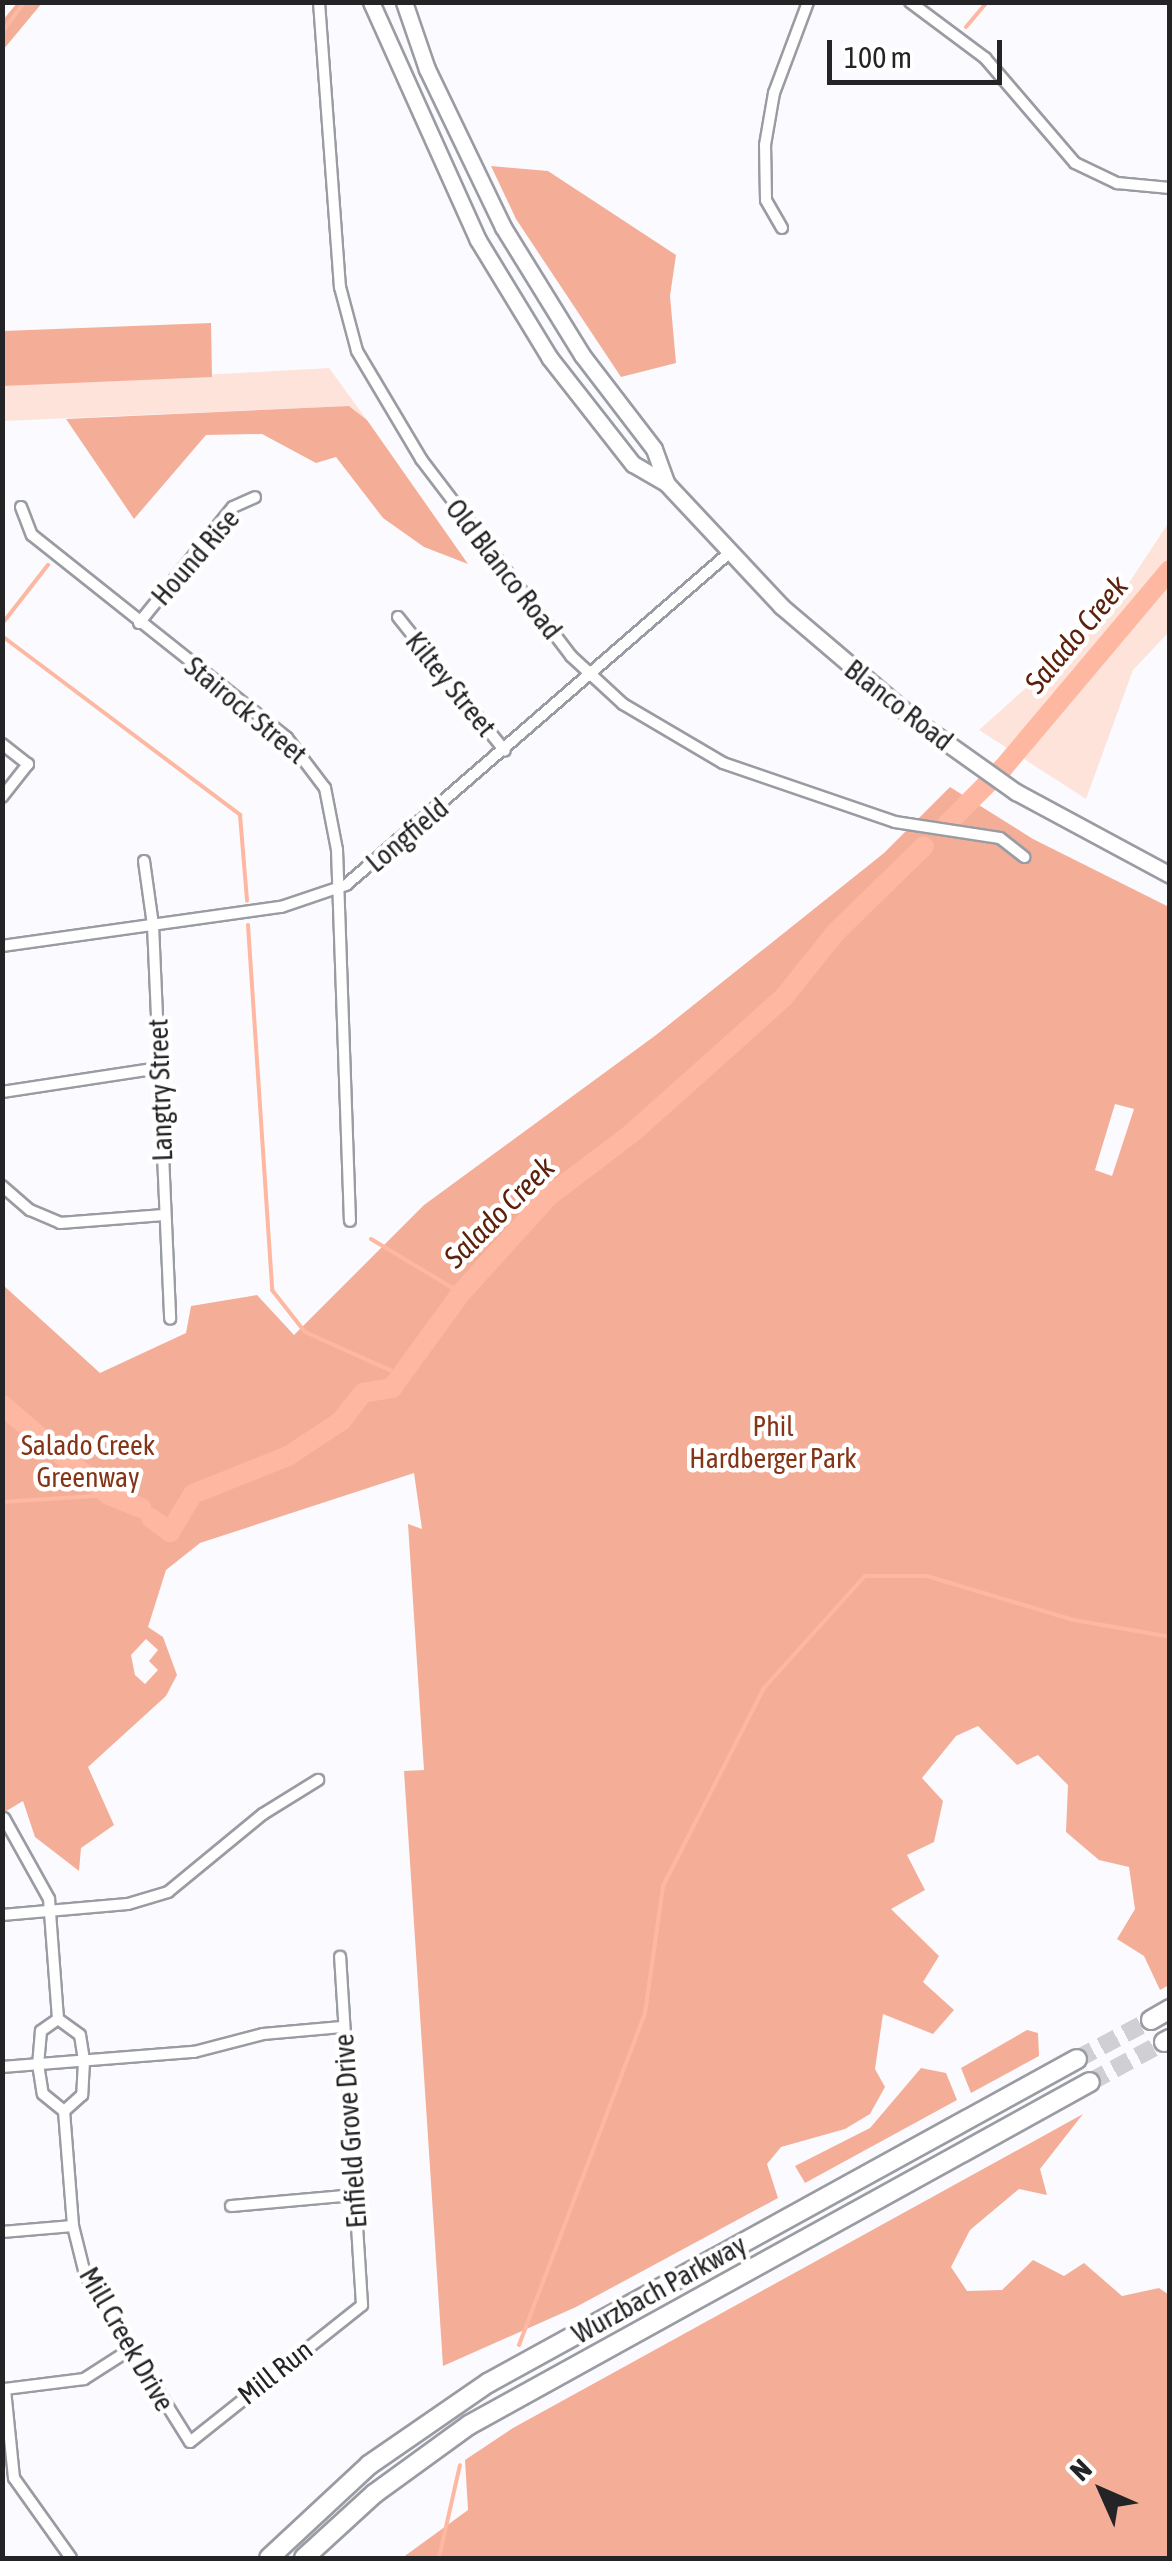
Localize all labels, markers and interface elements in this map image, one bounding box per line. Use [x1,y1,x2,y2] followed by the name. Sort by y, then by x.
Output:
[832,20,1007,82] scale bar
[844,40,912,74] text: 100 m
[439,492,569,646] street label: Old Blanco Road
[144,502,246,612] street label: Hound Rise
[1017,568,1135,700] water label: Salado Creek
[399,625,503,743] street label: Kiltey Street
[178,649,314,771] street label: Stairock Street
[838,652,960,758] street label: Blanco Road
[359,791,455,879] street label: Longfield
[141,1018,179,1162] street label: Langtry Street
[436,1149,562,1275] water label: Salado Creek
[689,1409,857,1475] park label: Phil Hardberger Park
[21,1428,155,1494] park label: Salado Creek Greenway
[326,2033,374,2229] street label: Enfield Grove Drive
[566,2227,752,2351] street label: Wurzbach Parkway
[72,2261,182,2417] street label: Mill Creek Drive
[231,2333,319,2411] street label: Mill Run
[1052,2441,1152,2541] north arrow
[1064,2453,1098,2487] text: N

